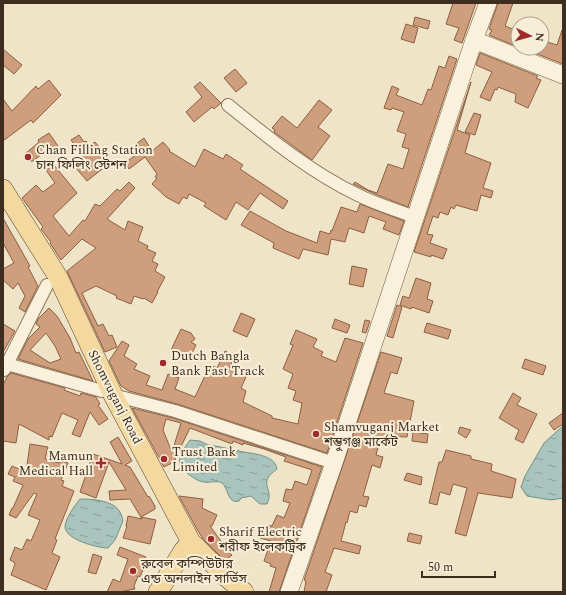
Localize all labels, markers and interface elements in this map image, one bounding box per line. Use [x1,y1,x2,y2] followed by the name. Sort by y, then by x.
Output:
[510,16,550,56] north arrow
[531,32,548,42] text: N
[35,140,153,175] place label: Chan Filling Station চান ফিলিং স্টেশন
[23,152,33,162] marker: Chan Filling Station চান ফিলিং স্টেশন
[83,346,147,448] street label: Shomvuganj Road
[171,346,265,381] place label: Dutch Bangla Bank Fast Track
[158,358,168,368] marker: Dutch Bangla Bank Fast Track
[323,417,440,452] place label: Shamvuganj Market শম্ভুগঞ্জ মার্কেট
[311,429,321,439] marker: Shamvuganj Market শম্ভুগঞ্জ মার্কেট
[172,442,236,477] place label: Trust Bank Limited
[19,446,93,481] place label: Mamun Medical Hall
[159,454,169,464] marker: Trust Bank Limited
[96,458,106,468] marker: Mamun Medical Hall
[218,522,306,557] place label: Sharif Electric শরীফ ইলেকট্রিক
[206,534,216,544] marker: Sharif Electric শরীফ ইলেকট্রিক
[422,553,495,579] scale bar
[140,554,248,589] place label: রুবেল কম্পিউটার এন্ড অনলাইন সার্ভিস
[428,558,453,577] text: 50 m
[128,566,138,576] marker: রুবেল কম্পিউটার এন্ড অনলাইন সার্ভিস

